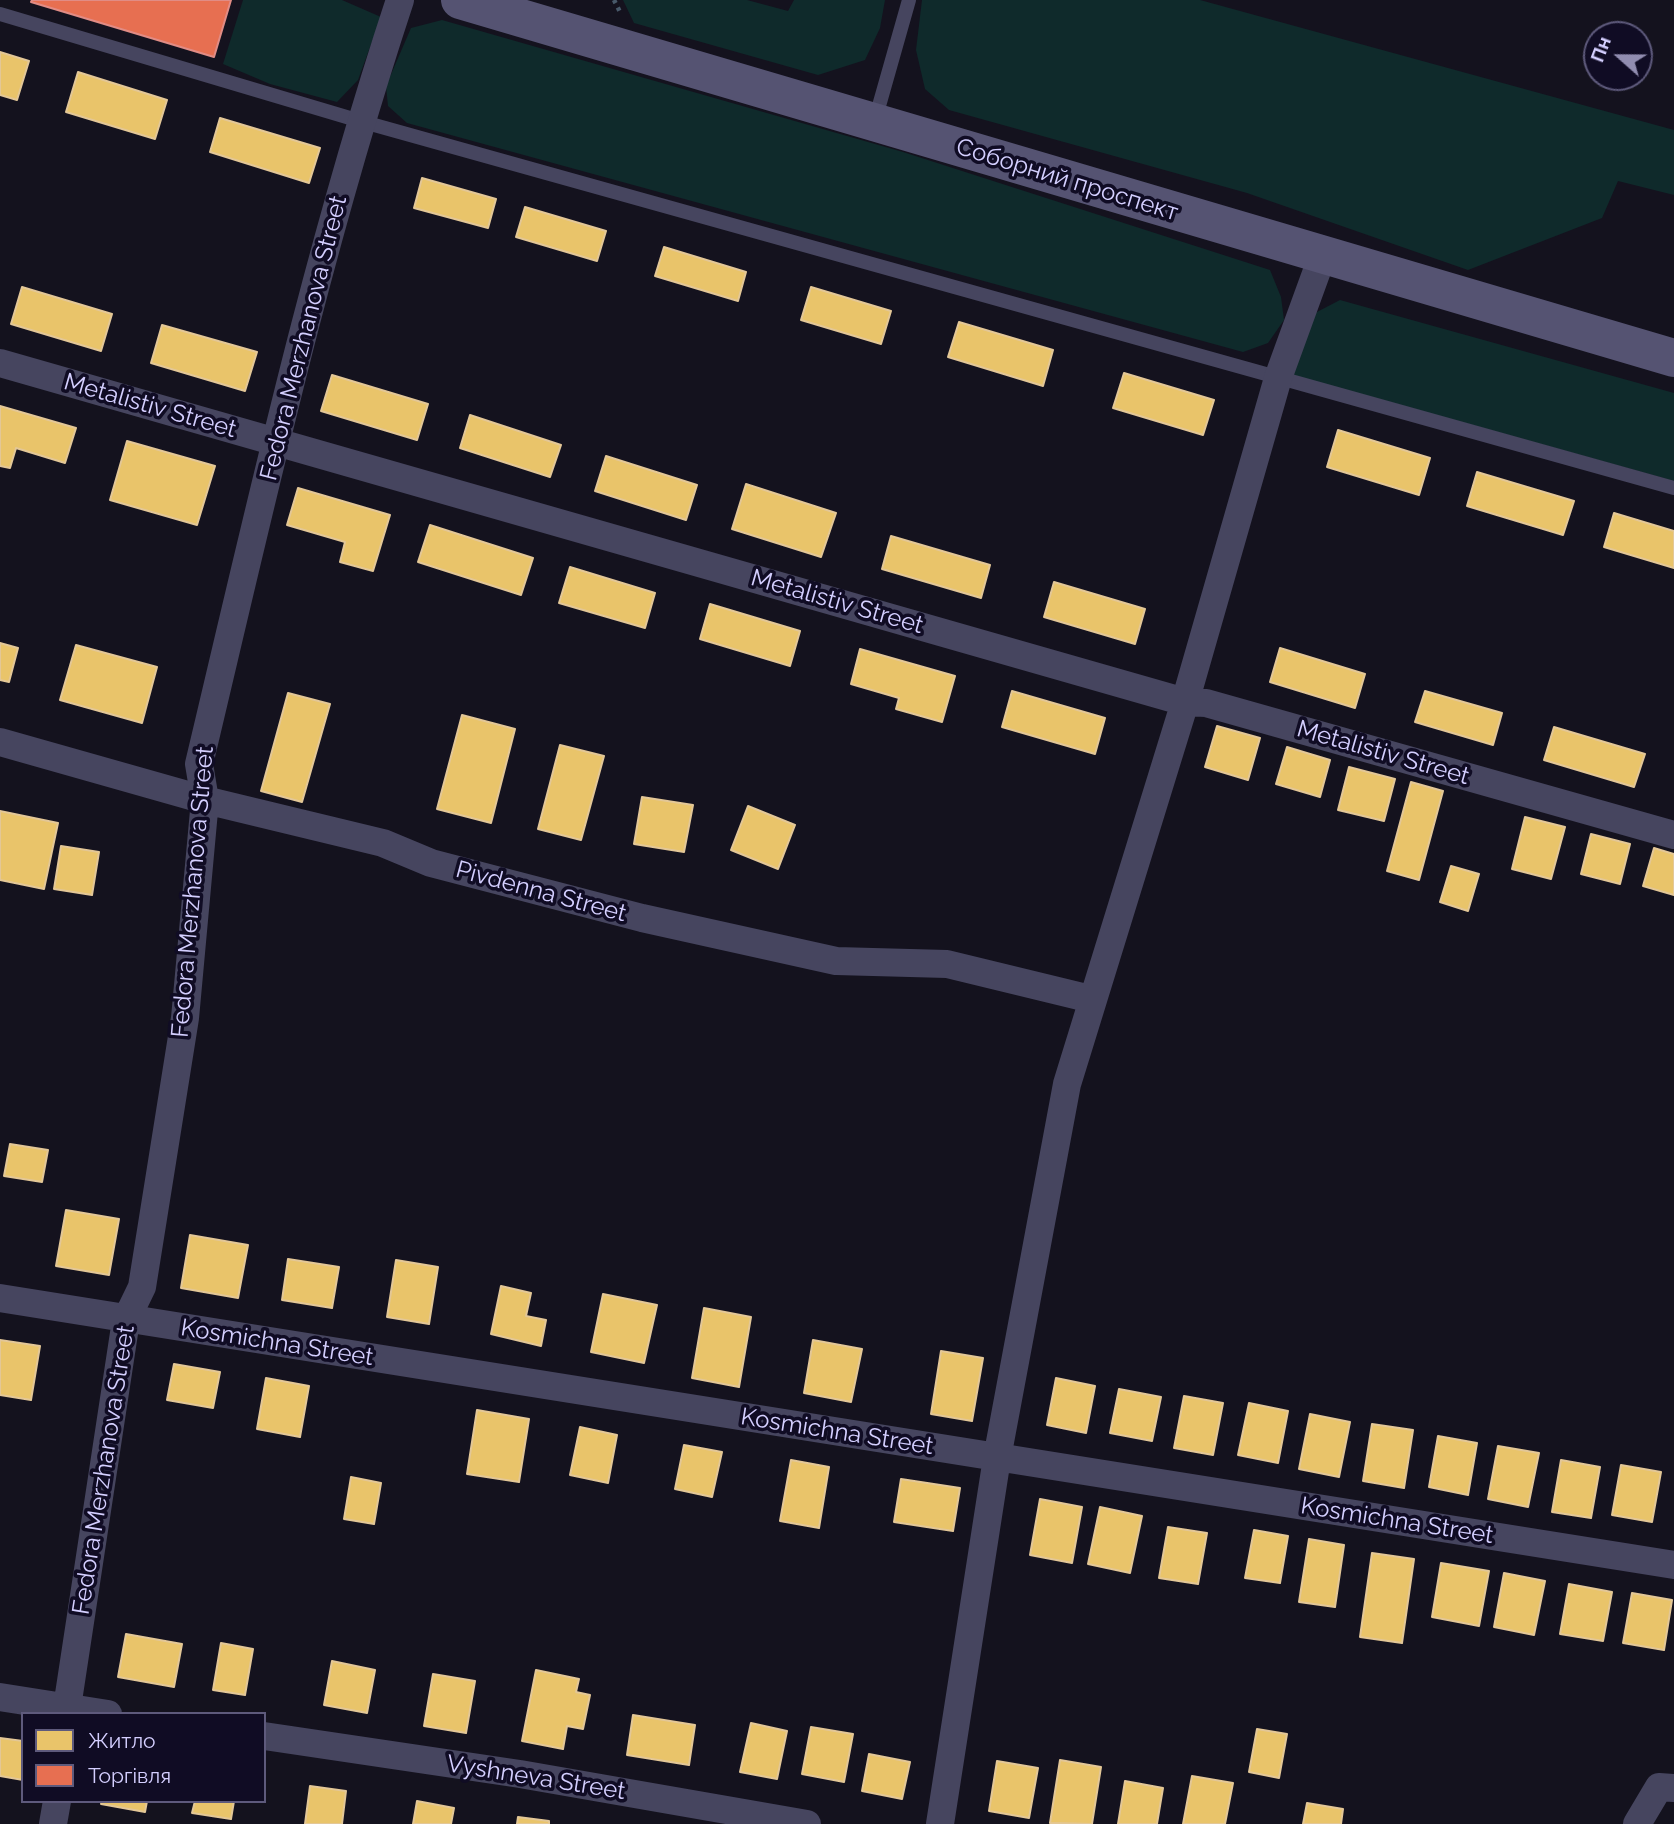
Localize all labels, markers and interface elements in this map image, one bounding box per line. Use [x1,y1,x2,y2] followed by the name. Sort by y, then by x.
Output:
[1583,21,1653,91] north arrow
[1585,33,1615,65] text: Пн
[953,133,1181,227] street label: Соборний проспект
[255,193,353,483] street label: Fedora Merzhanova Street
[60,368,240,444] street label: Metalistiv Street
[747,564,927,640] street label: Metalistiv Street
[1293,715,1473,791] street label: Metalistiv Street
[166,745,220,1039] street label: Fedora Merzhanova Street
[453,855,629,929] street label: Pivdenna Street
[179,1314,375,1372] street label: Kosmichna Street
[67,1323,141,1617] street label: Fedora Merzhanova Street
[739,1403,935,1461] street label: Kosmichna Street
[1299,1492,1495,1550] street label: Kosmichna Street
[21,1712,266,1803] legend
[88,1728,156,1753] text: Житло
[445,1750,627,1806] street label: Vyshneva Street
[88,1763,171,1788] text: Торгівля

